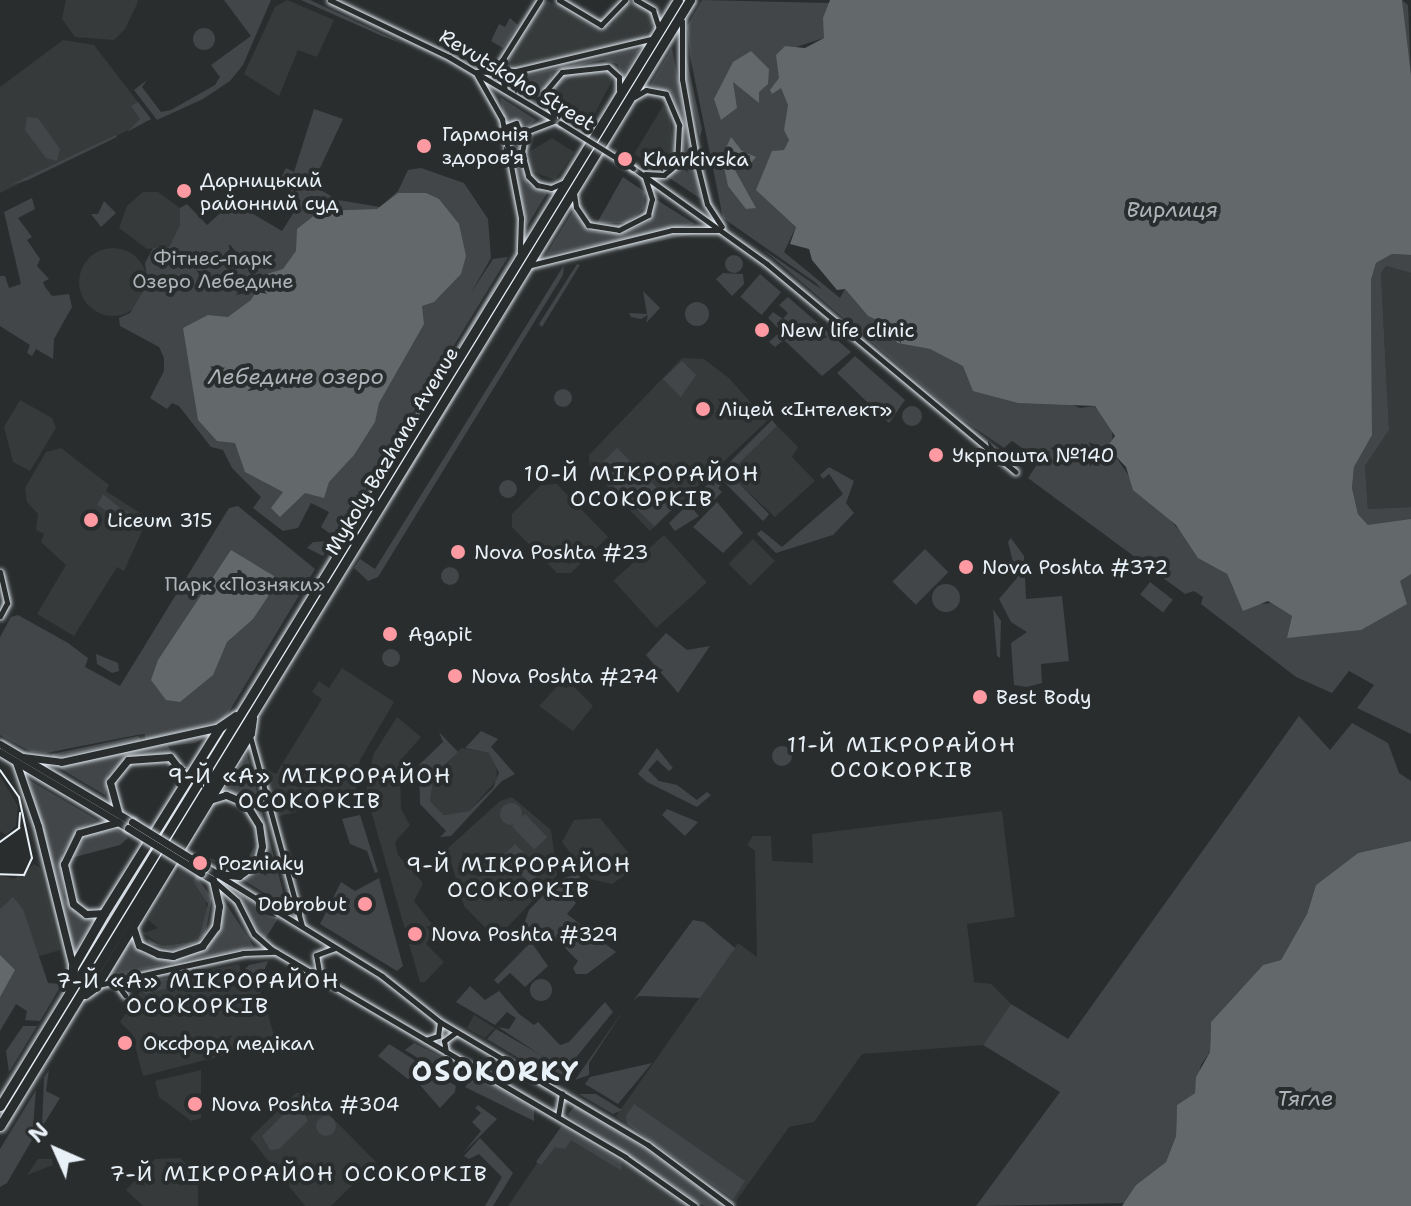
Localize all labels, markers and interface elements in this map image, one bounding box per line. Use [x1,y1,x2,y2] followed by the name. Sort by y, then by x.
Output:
[435,24,599,136] street label: Revutskoho Street
[442,122,529,169] place label: Гармонія здоров'я
[413,135,435,157] marker: Гармонія здоров'я
[643,147,749,171] place label: Kharkivska
[614,148,636,170] marker: Kharkivska
[200,168,339,215] place label: Дарницький районний суд
[175,182,193,200] marker: Дарницький районний суд
[1126,197,1218,223] water label: Вирлиця
[132,246,294,293] park label: Фітнес-парк Озеро Лебедине
[780,318,915,342] place label: New life clinic
[751,319,773,341] marker: New life clinic
[320,342,464,560] street label: Mykoly Bazhana Avenue
[208,364,384,390] water label: Лебедине озеро
[719,397,892,421] place label: Ліцей «Інтелект»
[694,400,712,418] marker: Ліцей «Інтелект»
[952,443,1115,467] place label: Укрпошта №140
[927,446,945,464] marker: Укрпошта №140
[524,460,760,512] district label: 10-Й МІКРОРАЙОН ОСОКОРКІВ
[107,508,212,532] place label: Liceum 315
[82,511,100,529] marker: Liceum 315
[474,540,648,564] place label: Nova Poshta #23
[449,543,467,561] marker: Nova Poshta #23
[982,555,1168,579] place label: Nova Poshta #372
[957,558,975,576] marker: Nova Poshta #372
[165,572,325,596] park label: Парк «Позняки»
[408,622,473,646] place label: Agapit
[379,623,401,645] marker: Agapit
[471,664,658,688] place label: Nova Poshta #274
[446,667,464,685] marker: Nova Poshta #274
[996,685,1092,709] place label: Best Body
[971,688,989,706] marker: Best Body
[787,731,1017,782] district label: 11-Й МІКРОРАЙОН ОСОКОРКІВ
[168,762,452,814] district label: 9-Й «А» МІКРОРАЙОН ОСОКОРКІВ
[218,851,304,875] place label: Pozniaky
[406,851,632,902] district label: 9-Й МІКРОРАЙОН ОСОКОРКІВ
[189,852,211,874] marker: Pozniaky
[258,892,347,916] place label: Dobrobut
[354,893,376,915] marker: Dobrobut
[431,922,618,946] place label: Nova Poshta #329
[406,925,424,943] marker: Nova Poshta #329
[56,967,340,1018] district label: 7-Й «А» МІКРОРАЙОН ОСОКОРКІВ
[143,1031,314,1055] place label: Оксфорд медікал
[114,1032,136,1054] marker: Оксфорд медікал
[412,1054,580,1088] district label: OSOKORKY
[1277,1086,1333,1112] water label: Тягле
[211,1092,400,1116] place label: Nova Poshta #304
[186,1095,204,1113] marker: Nova Poshta #304
[16,1110,96,1190] north arrow
[22,1116,55,1149] text: N
[109,1161,489,1187] district label: 7-Й МІКРОРАЙОН ОСОКОРКІВ

